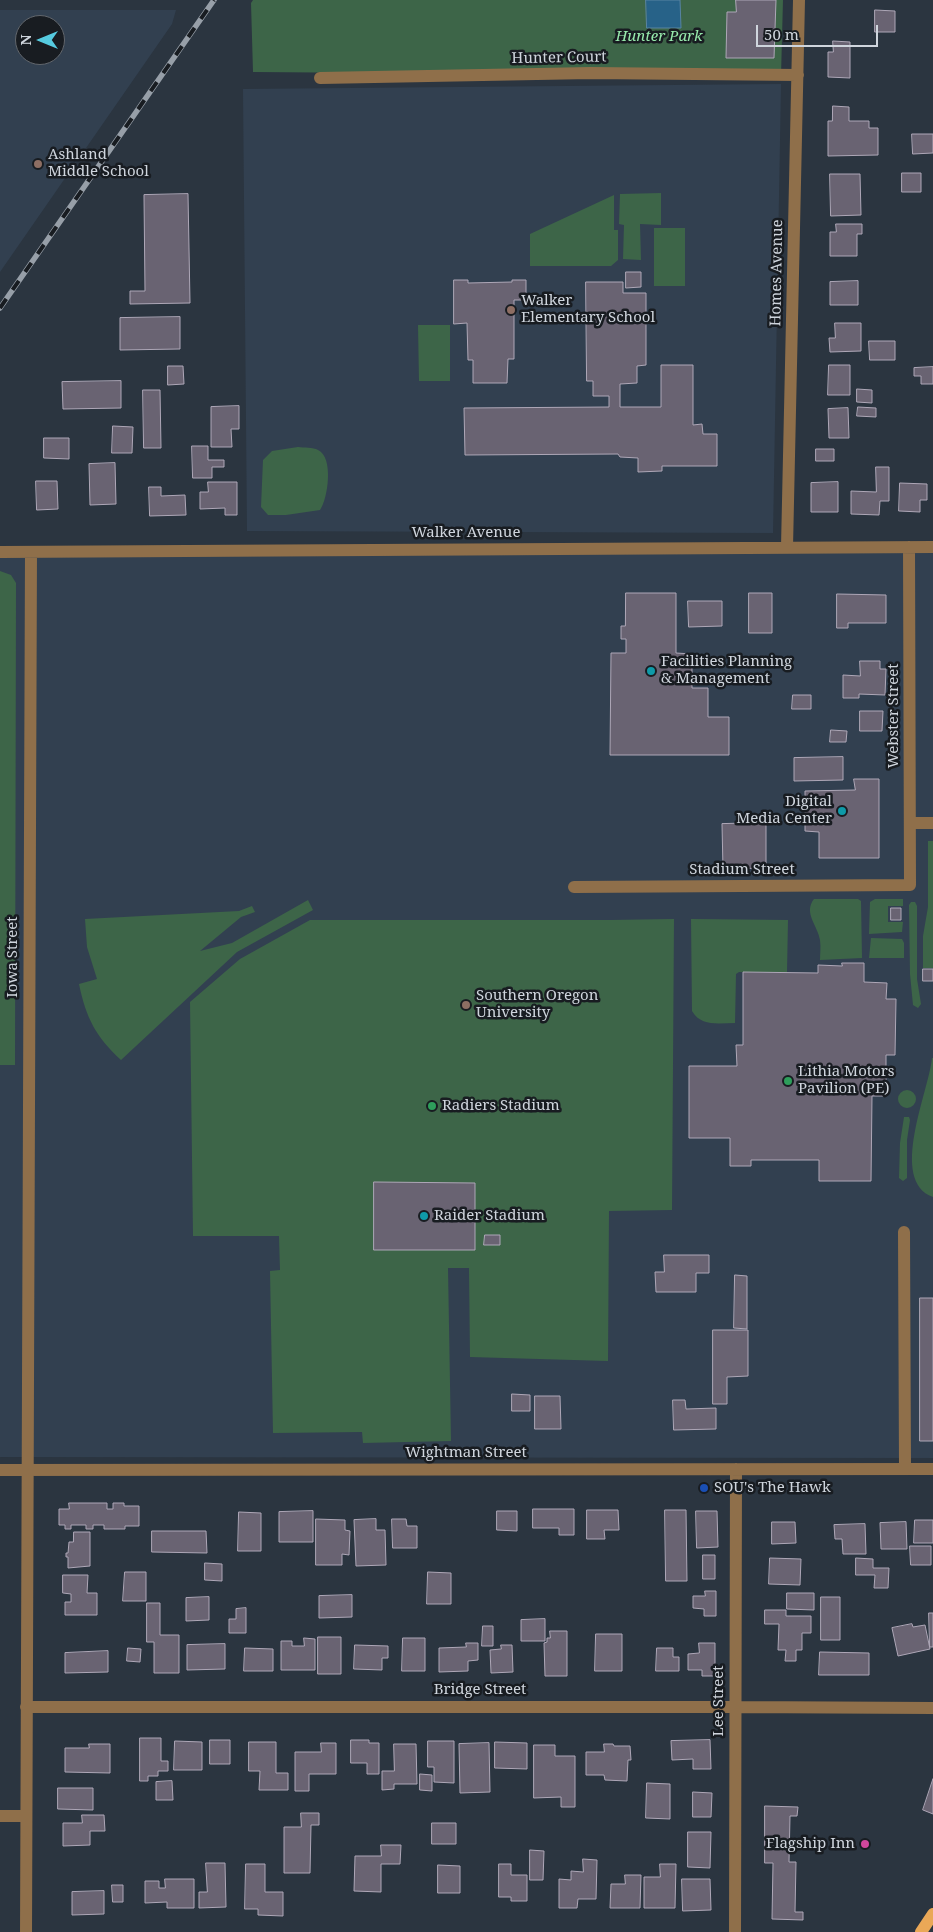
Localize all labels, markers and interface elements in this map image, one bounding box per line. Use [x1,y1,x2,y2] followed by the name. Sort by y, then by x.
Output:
[15,15,65,65] north arrow
[758,15,880,47] scale bar
[764,24,799,44] text: 50 m
[615,28,703,46] park label: Hunter Park
[16,34,35,46] text: N
[511,48,607,68] street label: Hunter Court
[48,146,149,181] place label: Ashland Middle School
[32,158,44,170] marker: Ashland Middle School
[767,219,787,327] street label: Homes Avenue
[521,292,655,327] place label: Walker Elementary School
[505,304,517,316] marker: Walker Elementary School
[412,524,520,542] street label: Walker Avenue
[661,653,792,688] place label: Facilities Planning & Management
[885,664,903,768] street label: Webster Street
[645,665,657,677] marker: Facilities Planning & Management
[736,793,832,828] place label: Digital Media Center
[836,805,848,817] marker: Digital Media Center
[689,861,795,879] street label: Stadium Street
[4,916,22,998] street label: Iowa Street
[476,987,598,1022] place label: Southern Oregon University
[460,999,472,1011] marker: Southern Oregon University
[798,1063,895,1098] place label: Lithia Motors Pavilion (PE)
[782,1075,794,1087] marker: Lithia Motors Pavilion (PE)
[442,1097,560,1115] place label: Radiers Stadium
[426,1100,438,1112] marker: Radiers Stadium
[434,1207,545,1225] place label: Raider Stadium
[418,1210,430,1222] marker: Raider Stadium
[405,1444,527,1462] street label: Wightman Street
[714,1479,831,1497] place label: SOU's The Hawk
[698,1482,710,1494] marker: SOU's The Hawk
[710,1665,728,1737] street label: Lee Street
[434,1681,526,1699] street label: Bridge Street
[766,1835,855,1853] place label: Flagship Inn
[859,1838,871,1850] marker: Flagship Inn

